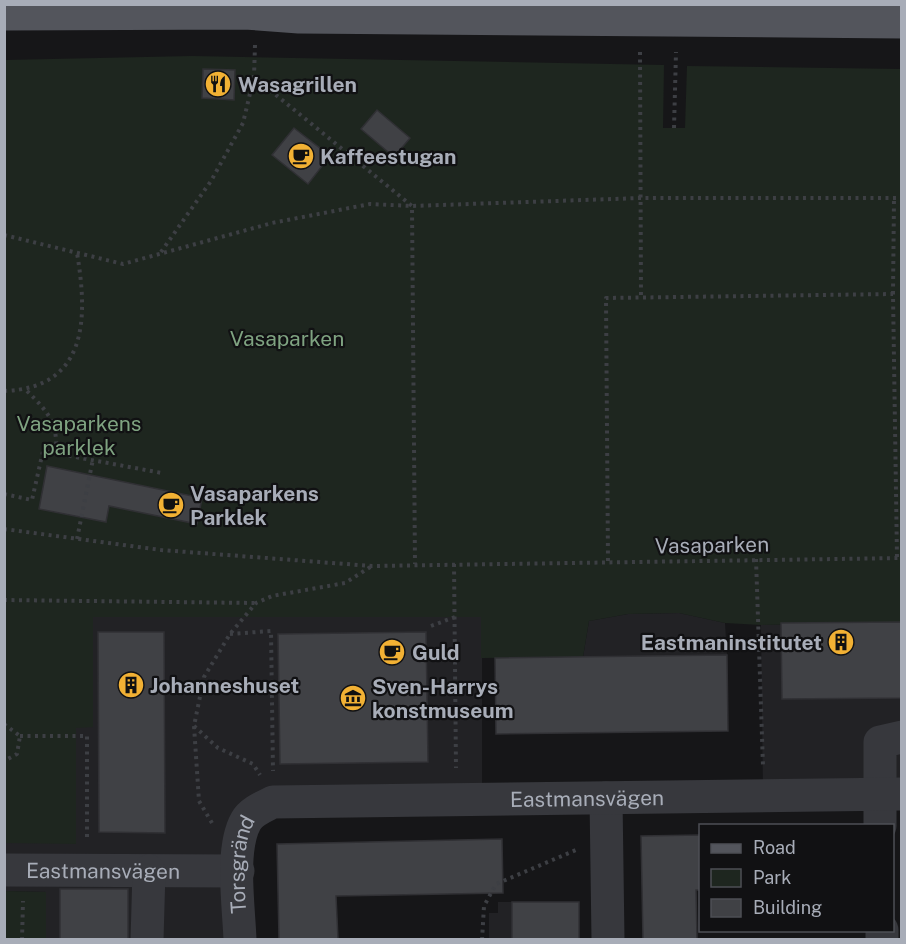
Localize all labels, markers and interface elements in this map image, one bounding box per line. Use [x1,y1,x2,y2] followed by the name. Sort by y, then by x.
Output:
[203,69,233,99] restaurant icon: Wasagrillen
[238,72,357,97] place label: Wasagrillen
[286,141,316,171] cafe icon: Kaffeestugan
[320,144,456,169] place label: Kaffeestugan
[230,326,344,351] park label: Vasaparken
[16,411,142,460] park label: Vasaparkens parklek
[190,481,319,530] place label: Vasaparkens Parklek
[156,490,186,520] cafe icon: Vasaparkens Parklek
[655,532,769,558] street label: Vasaparken
[826,627,856,657] building icon: Eastmaninstitutet
[641,630,822,655] place label: Eastmaninstitutet
[377,637,407,667] cafe icon: Guld
[412,640,460,665] place label: Guld
[116,670,146,700] building icon: Johanneshuset
[150,673,299,698] place label: Johanneshuset
[372,674,514,723] place label: Sven-Harrys konstmuseum
[338,683,368,713] museum icon: Sven-Harrys konstmuseum
[510,785,664,811] street label: Eastmansvägen
[224,811,259,914] street label: Torsgränd
[699,824,894,932] legend
[753,837,796,858] text: Road
[26,858,180,883] street label: Eastmansvägen
[753,867,791,888] text: Park
[753,897,822,918] text: Building

